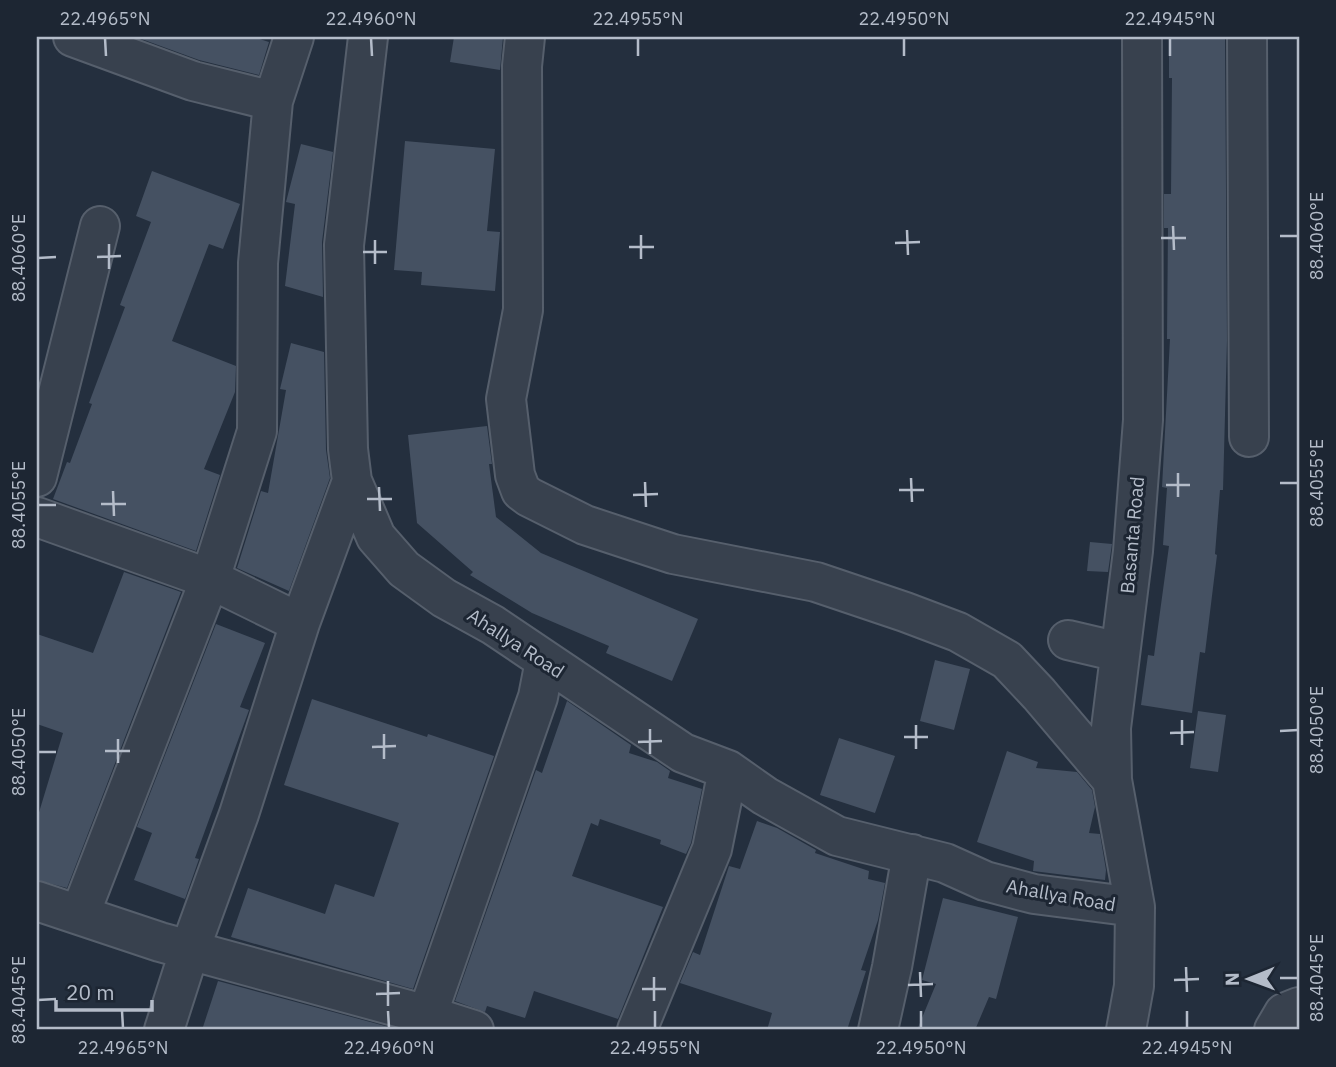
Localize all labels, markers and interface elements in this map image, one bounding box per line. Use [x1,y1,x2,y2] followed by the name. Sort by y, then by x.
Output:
[60,7,150,30] text: 22.4965°N
[326,7,416,30] text: 22.4960°N
[593,7,683,30] text: 22.4955°N
[859,7,949,30] text: 22.4950°N
[1125,7,1215,30] text: 22.4945°N
[1305,192,1328,280] text: 88.4060°E
[7,214,30,302] text: 88.4060°E
[1305,439,1328,527] text: 88.4055°E
[7,461,30,549] text: 88.4055°E
[1115,475,1149,595] street label: Basanta Road
[463,603,569,683] street label: Ahallya Road
[1305,686,1328,774] text: 88.4050°E
[7,708,30,796] text: 88.4050°E
[1004,874,1118,916] street label: Ahallya Road
[1305,934,1328,1022] text: 88.4045°E
[1214,944,1284,1014] north arrow
[7,956,30,1044] text: 88.4045°E
[56,969,152,1013] scale bar
[1220,972,1244,986] text: N
[66,978,115,1006] text: 20 m
[78,1036,168,1059] text: 22.4965°N
[344,1036,434,1059] text: 22.4960°N
[610,1036,700,1059] text: 22.4955°N
[876,1036,966,1059] text: 22.4950°N
[1142,1036,1232,1059] text: 22.4945°N

